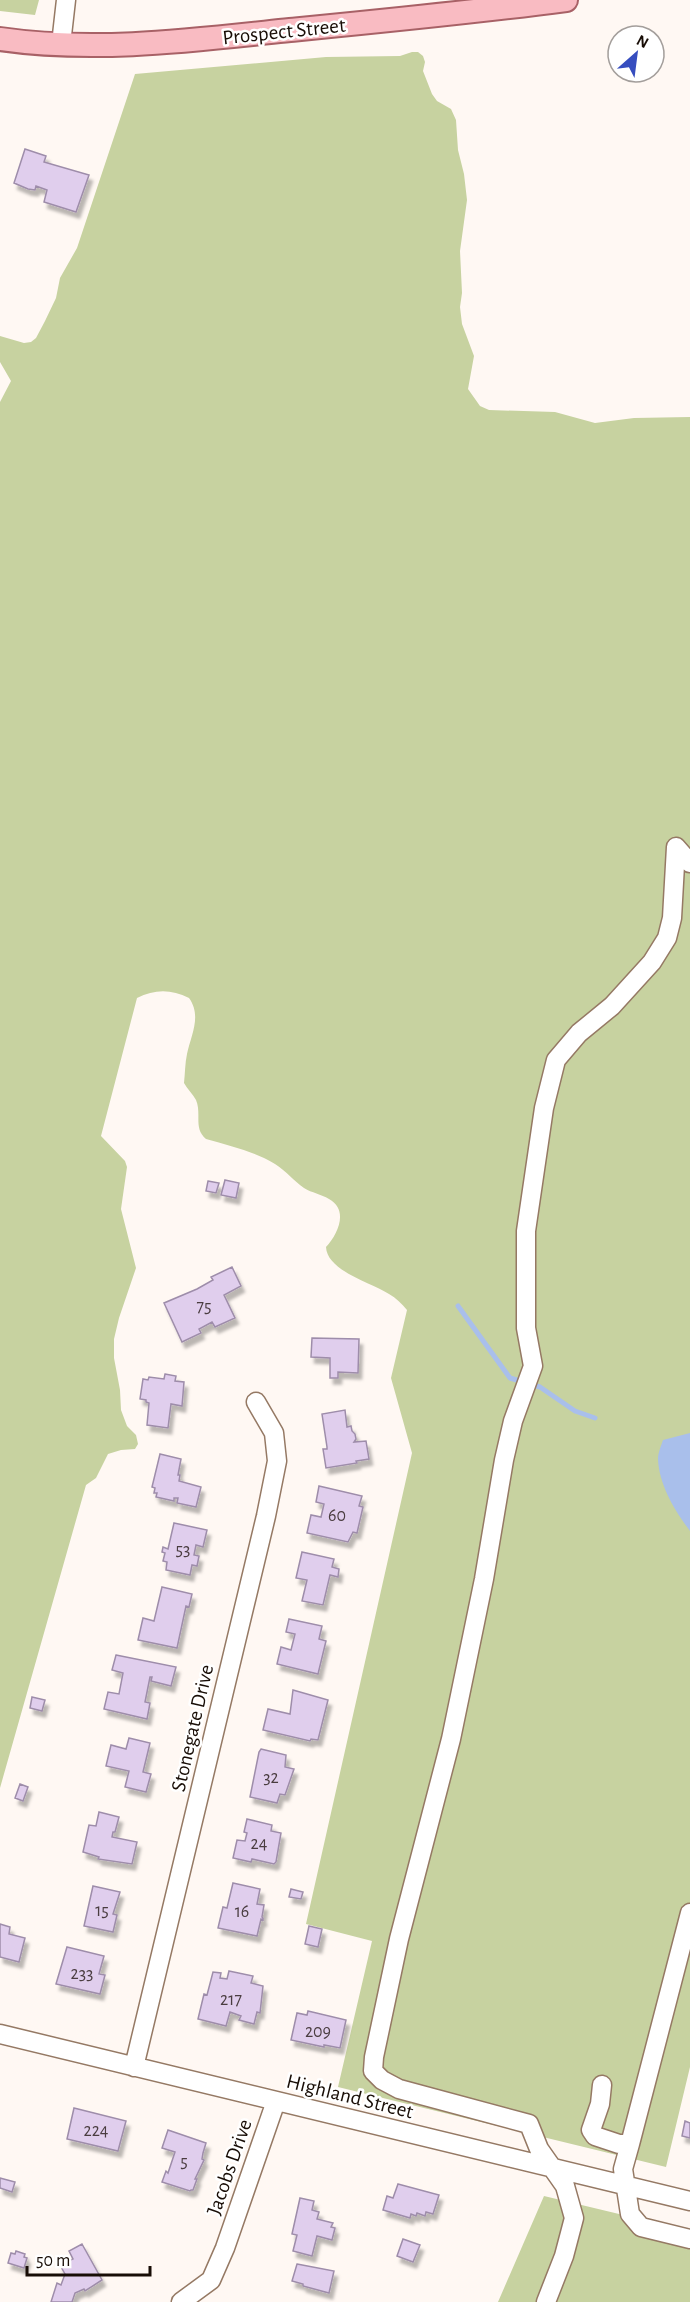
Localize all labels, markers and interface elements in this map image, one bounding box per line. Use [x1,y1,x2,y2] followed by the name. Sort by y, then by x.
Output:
[222,15,347,48] street label: Prospect Street
[606,24,666,84] north arrow
[634,32,651,51] text: N
[196,1298,212,1316] house number: 75
[328,1507,346,1525] house number: 60
[176,1541,190,1559] house number: 53
[168,1663,217,1794] street label: Stonegate Drive
[263,1769,279,1787] house number: 32
[251,1835,268,1853] house number: 24
[95,1902,109,1920] house number: 15
[235,1903,249,1921] house number: 16
[70,1965,94,1983] house number: 233
[220,1991,242,2009] house number: 217
[305,2023,331,2041] house number: 209
[284,2071,416,2122] street label: Highland Street
[203,2117,256,2218] street label: Jacobs Drive
[83,2122,109,2140] house number: 224
[180,2153,188,2171] house number: 5
[27,2239,150,2277] scale bar
[36,2252,70,2270] text: 50 m

